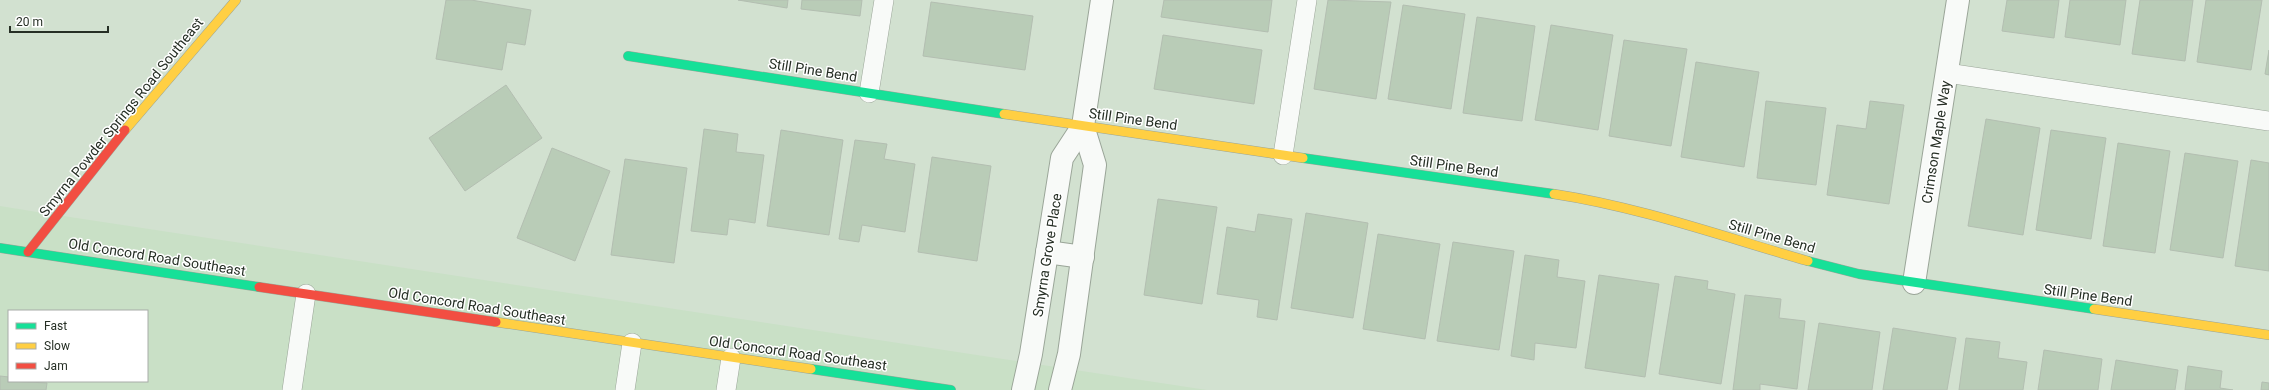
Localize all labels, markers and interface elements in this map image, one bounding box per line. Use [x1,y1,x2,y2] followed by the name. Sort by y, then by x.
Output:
[10,8,108,34] scale bar
[36,14,206,220] street label: Smyrna Powder Springs Road Southeast
[16,15,43,29] text: 20 m
[768,55,858,85] street label: Still Pine Bend
[1918,79,1954,205] street label: Crimson Maple Way
[1088,105,1178,133] street label: Still Pine Bend
[1409,152,1499,180] street label: Still Pine Bend
[1029,192,1065,318] street label: Smyrna Grove Place
[1727,216,1817,256] street label: Still Pine Bend
[67,235,247,279] street label: Old Concord Road Southeast
[2043,281,2133,309] street label: Still Pine Bend
[387,284,567,328] street label: Old Concord Road Southeast
[8,310,148,382] legend
[44,319,67,333] text: Fast
[708,333,888,373] street label: Old Concord Road Southeast
[44,339,70,353] text: Slow
[44,359,68,373] text: Jam

